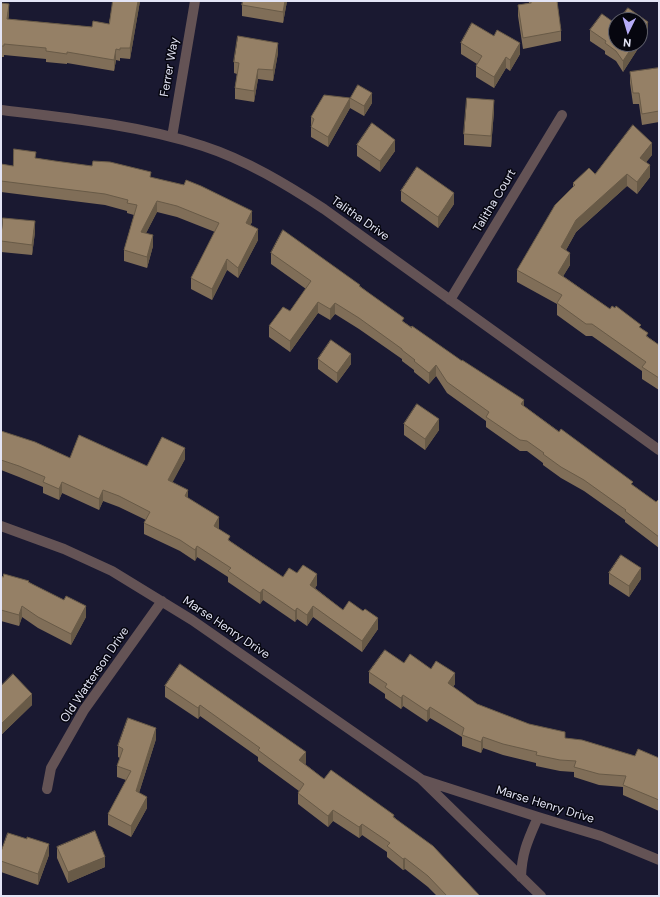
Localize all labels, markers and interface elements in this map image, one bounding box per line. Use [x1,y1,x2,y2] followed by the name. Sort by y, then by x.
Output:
[608,12,648,52] north arrow
[158,36,182,98] street label: Ferrer Way
[622,36,632,50] text: N
[471,167,519,235] street label: Talitha Court
[328,194,392,244] street label: Talitha Drive
[180,594,272,662] street label: Marse Henry Drive
[58,624,132,726] street label: Old Watterson Drive
[494,783,596,827] street label: Marse Henry Drive

